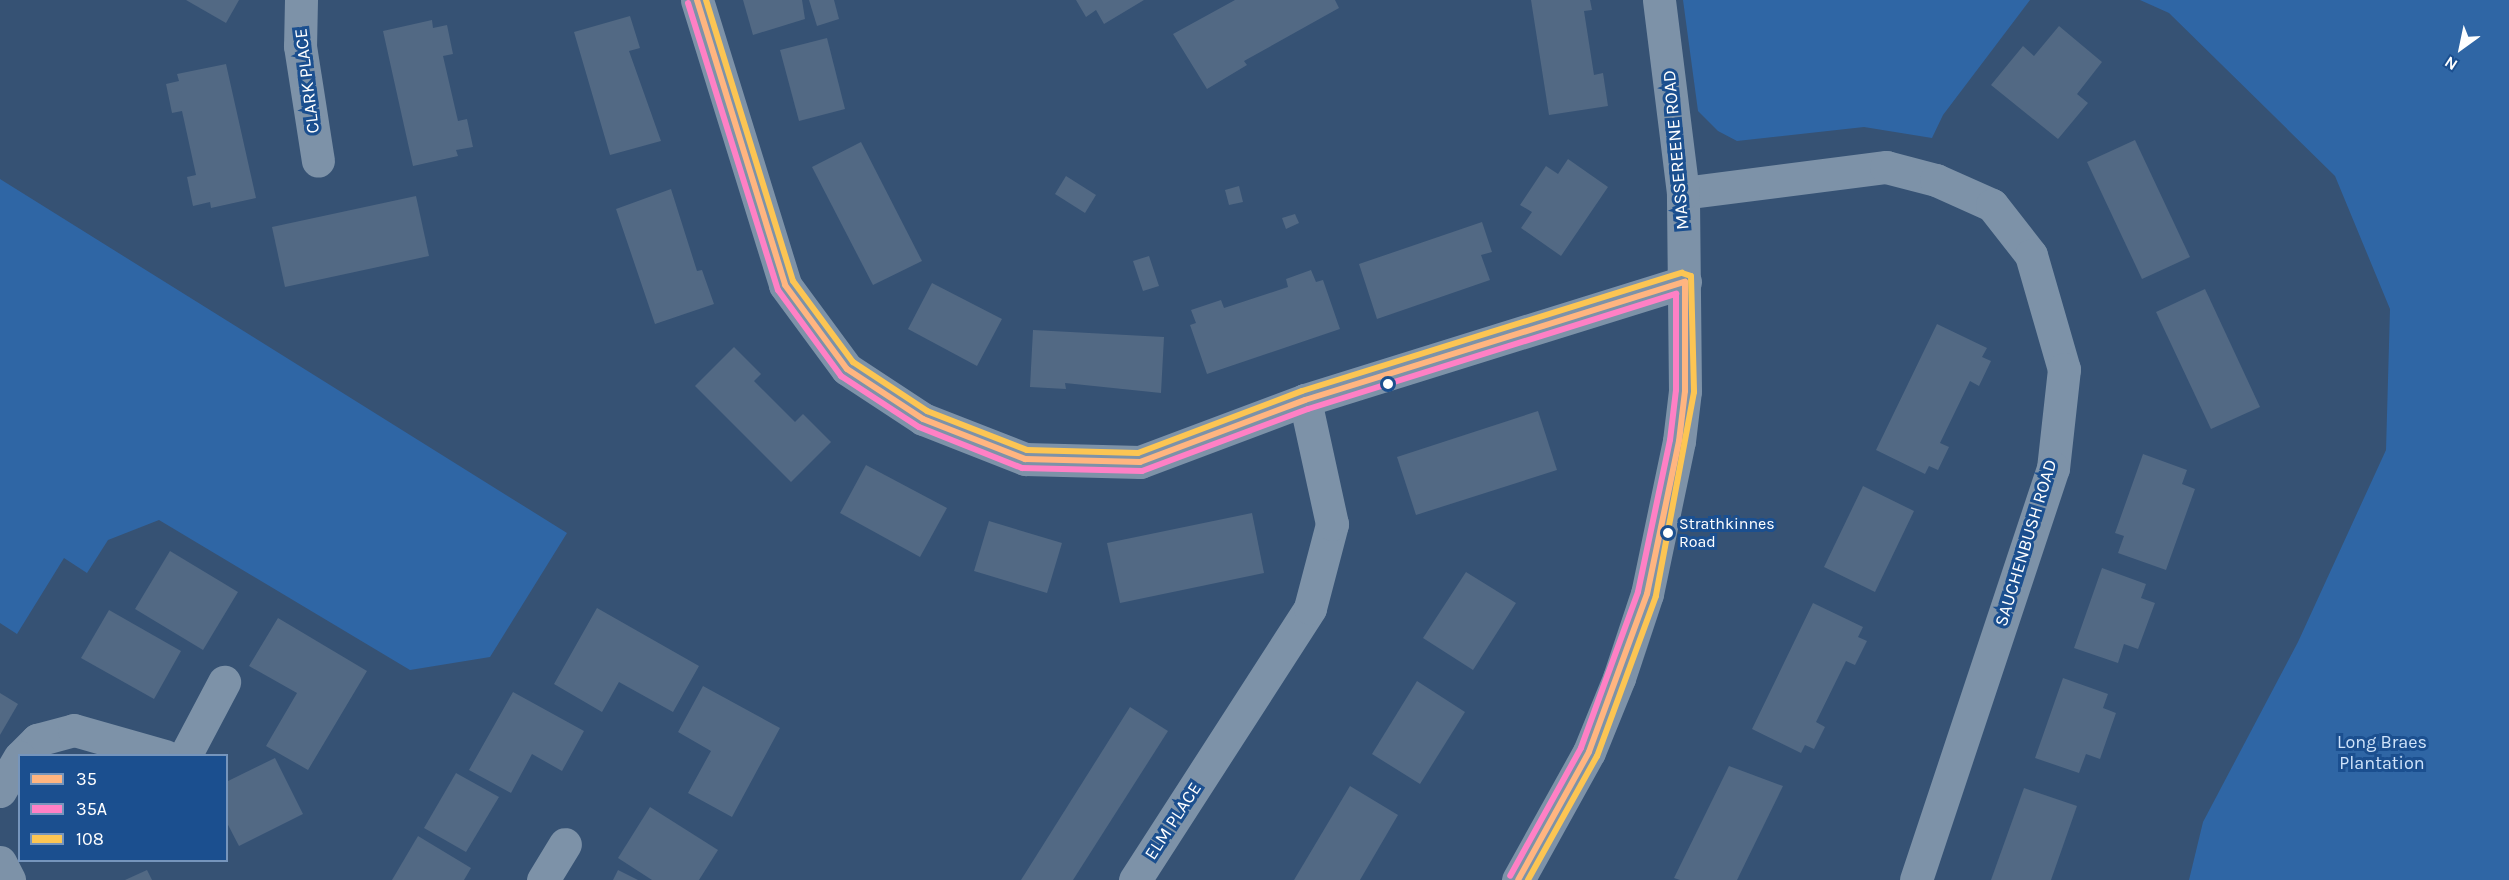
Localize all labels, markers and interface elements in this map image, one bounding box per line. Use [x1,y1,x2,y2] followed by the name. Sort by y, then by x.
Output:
[2431,18,2491,78] north arrow
[290,27,324,135] street label: CLARK PLACE
[2441,52,2461,75] text: N
[1658,69,1694,231] street label: MASSEREENE ROAD
[1382,378,1394,390] unlabelled marker
[1990,457,2062,629] street label: SAUCHENBUSH ROAD
[1679,514,1775,552] place label: Strathkinnes Road
[1662,527,1674,539] marker: Strathkinnes Road
[2337,732,2427,774] park label: Long Braes Plantation
[18,754,228,862] legend
[76,768,97,790] text: 35
[1140,778,1206,864] street label: ELM PLACE
[76,798,107,820] text: 35A
[76,828,104,850] text: 108

